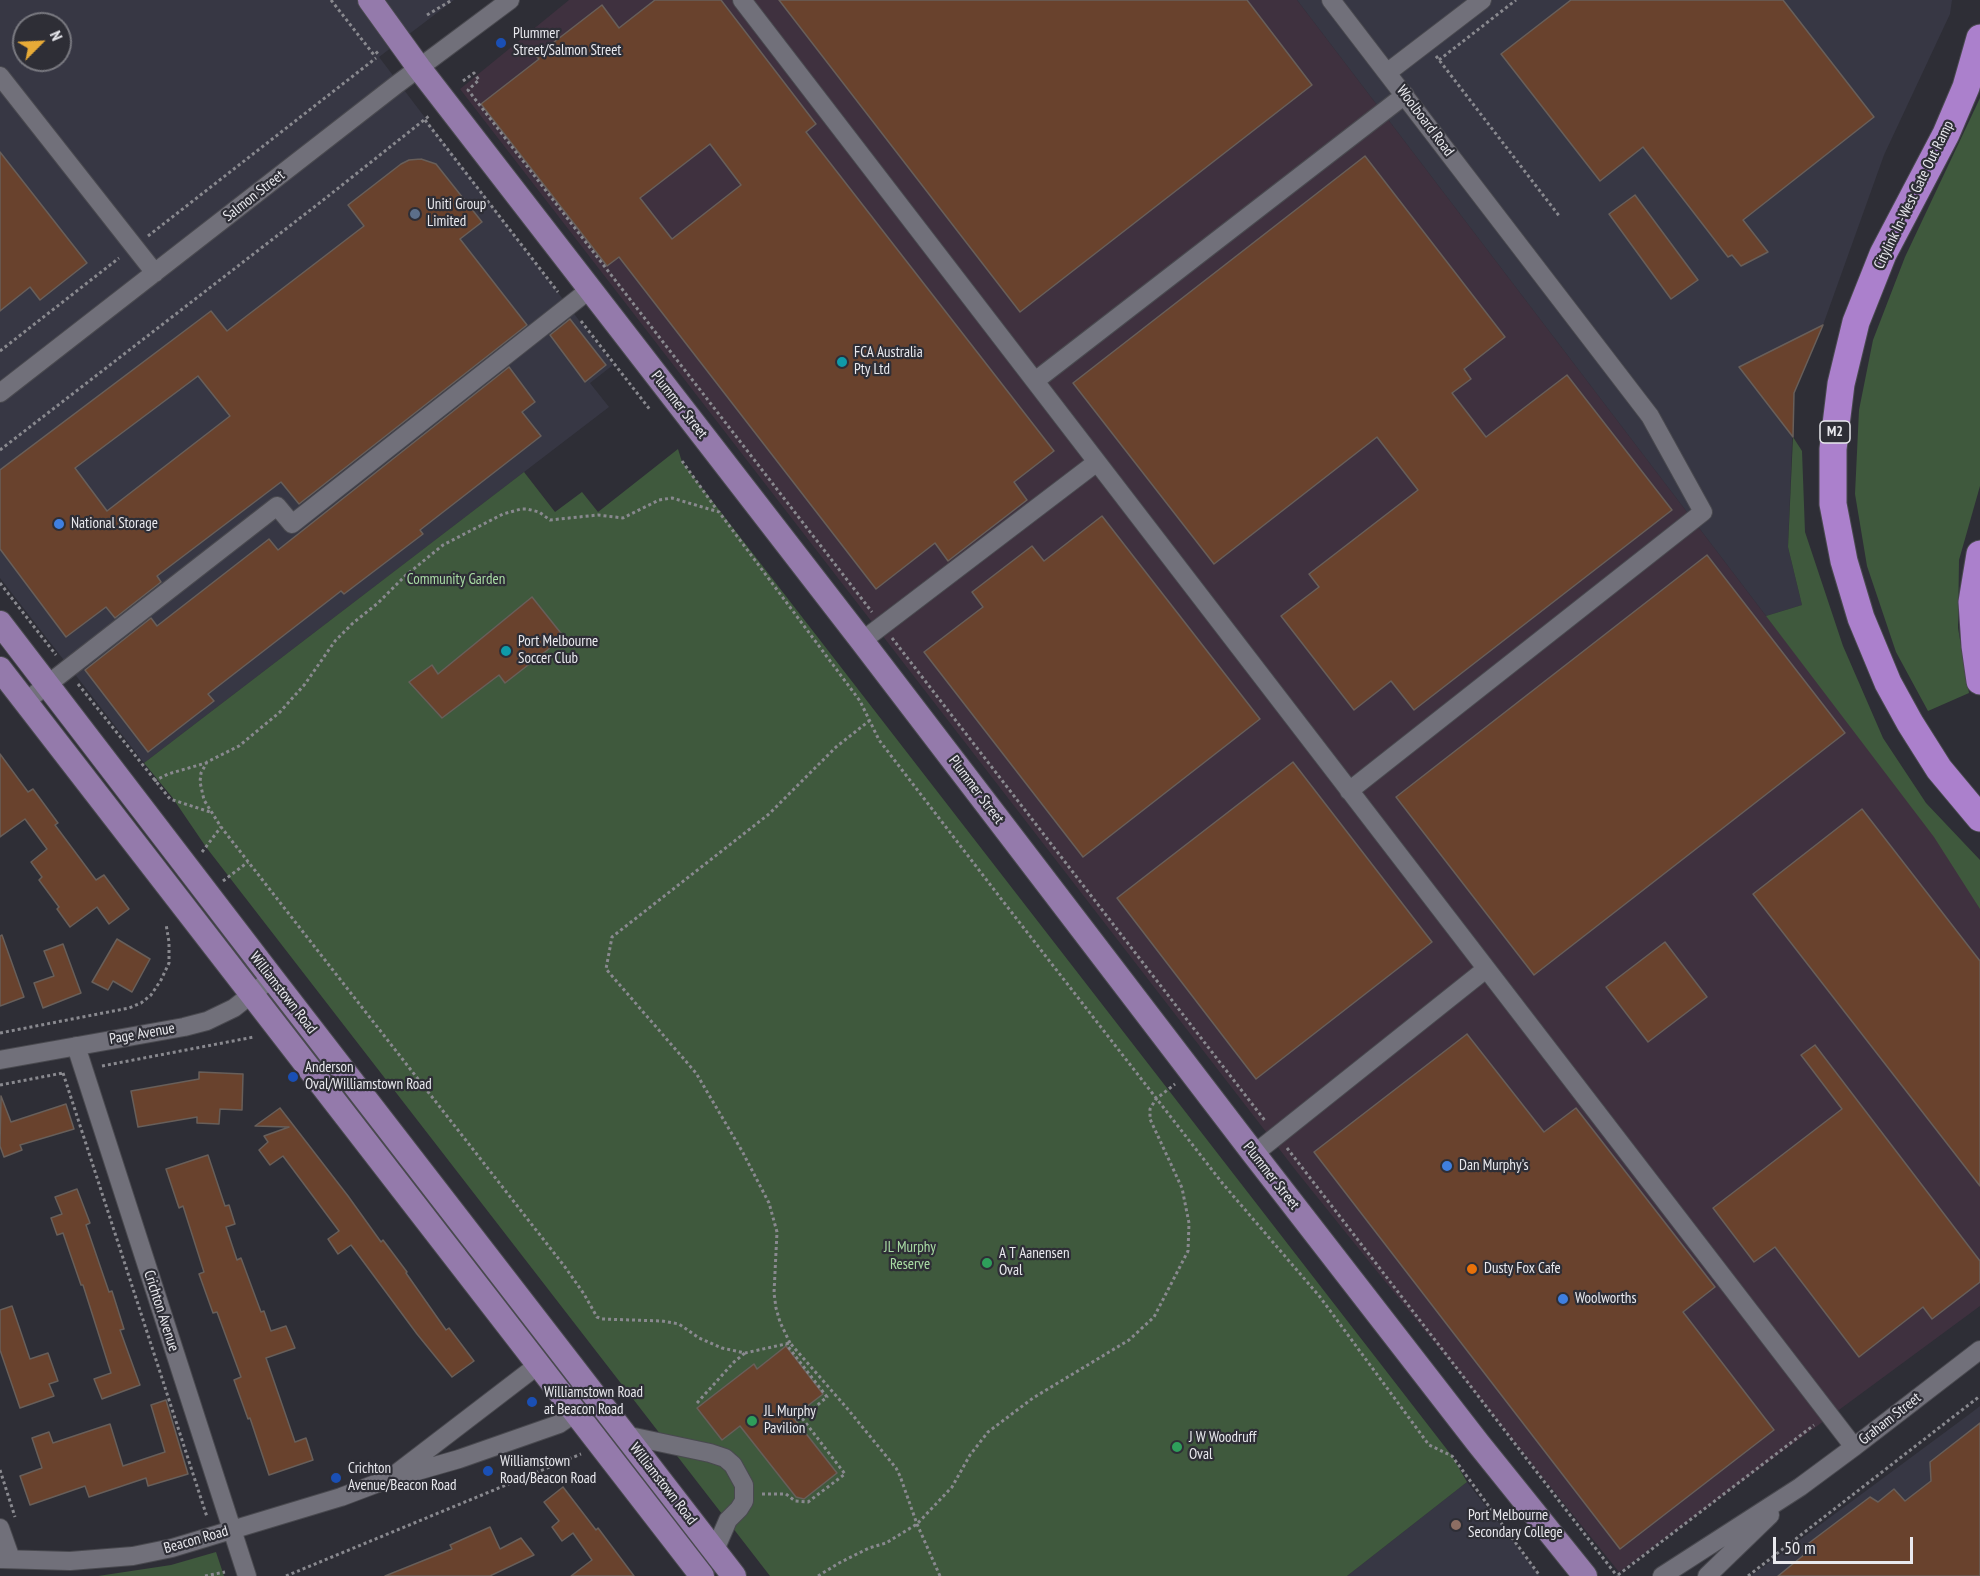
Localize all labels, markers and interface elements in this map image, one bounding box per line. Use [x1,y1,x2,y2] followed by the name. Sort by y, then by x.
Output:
[12,12,72,72] north arrow
[513,25,621,60] place label: Plummer Street/Salmon Street
[46,27,68,43] text: N
[494,36,508,50] marker: Plummer Street/Salmon Street
[1392,82,1458,160] street label: Woolboard Road
[1870,118,1958,272] street label: Citylink In-West Gate Out Ramp
[220,166,288,226] street label: Salmon Street
[427,196,486,231] place label: Uniti Group Limited
[408,207,422,221] marker: Uniti Group Limited
[854,344,923,379] place label: FCA Australia Pty Ltd
[835,355,849,369] marker: FCA Australia Pty Ltd
[647,368,711,442] street label: Plummer Street
[1820,421,1850,443] road number: M2
[71,515,158,533] place label: National Storage
[52,517,66,531] marker: National Storage
[407,571,505,589] park label: Community Garden
[518,633,598,668] place label: Port Melbourne Soccer Club
[499,644,513,658] marker: Port Melbourne Soccer Club
[944,752,1008,828] street label: Plummer Street
[245,948,321,1038] street label: Williamstown Road
[108,1019,176,1049] street label: Page Avenue
[305,1059,432,1094] place label: Anderson Oval/Williamstown Road
[286,1070,300,1084] marker: Anderson Oval/Williamstown Road
[1239,1139,1303,1213] street label: Plummer Street
[1459,1157,1529,1175] place label: Dan Murphy's
[1440,1159,1454,1173] marker: Dan Murphy's
[884,1239,936,1274] park label: JL Murphy Reserve
[999,1245,1069,1280] place label: A T Aanensen Oval
[980,1256,994,1270] marker: A T Aanensen Oval
[1484,1260,1561,1278] place label: Dusty Fox Cafe
[1465,1262,1479,1276] marker: Dusty Fox Cafe
[139,1268,183,1354] street label: Crichton Avenue
[1575,1290,1636,1308] place label: Woolworths
[1556,1292,1570,1306] marker: Woolworths
[544,1384,643,1419] place label: Williamstown Road at Beacon Road
[1855,1389,1925,1449] street label: Graham Street
[525,1395,539,1409] marker: Williamstown Road at Beacon Road
[764,1403,816,1438] place label: JL Murphy Pavilion
[745,1414,759,1428] marker: JL Murphy Pavilion
[1189,1429,1256,1464] place label: J W Woodruff Oval
[625,1439,701,1529] street label: Williamstown Road
[1170,1440,1184,1454] marker: J W Woodruff Oval
[500,1453,596,1488] place label: Williamstown Road/Beacon Road
[348,1460,457,1495] place label: Crichton Avenue/Beacon Road
[481,1464,495,1478] marker: Williamstown Road/Beacon Road
[329,1471,343,1485] marker: Crichton Avenue/Beacon Road
[1468,1507,1563,1542] place label: Port Melbourne Secondary College
[1449,1518,1463,1532] marker: Port Melbourne Secondary College
[162,1522,230,1558] street label: Beacon Road
[1776,1525,1916,1563] scale bar
[1784,1536,1816,1559] text: 50 m

